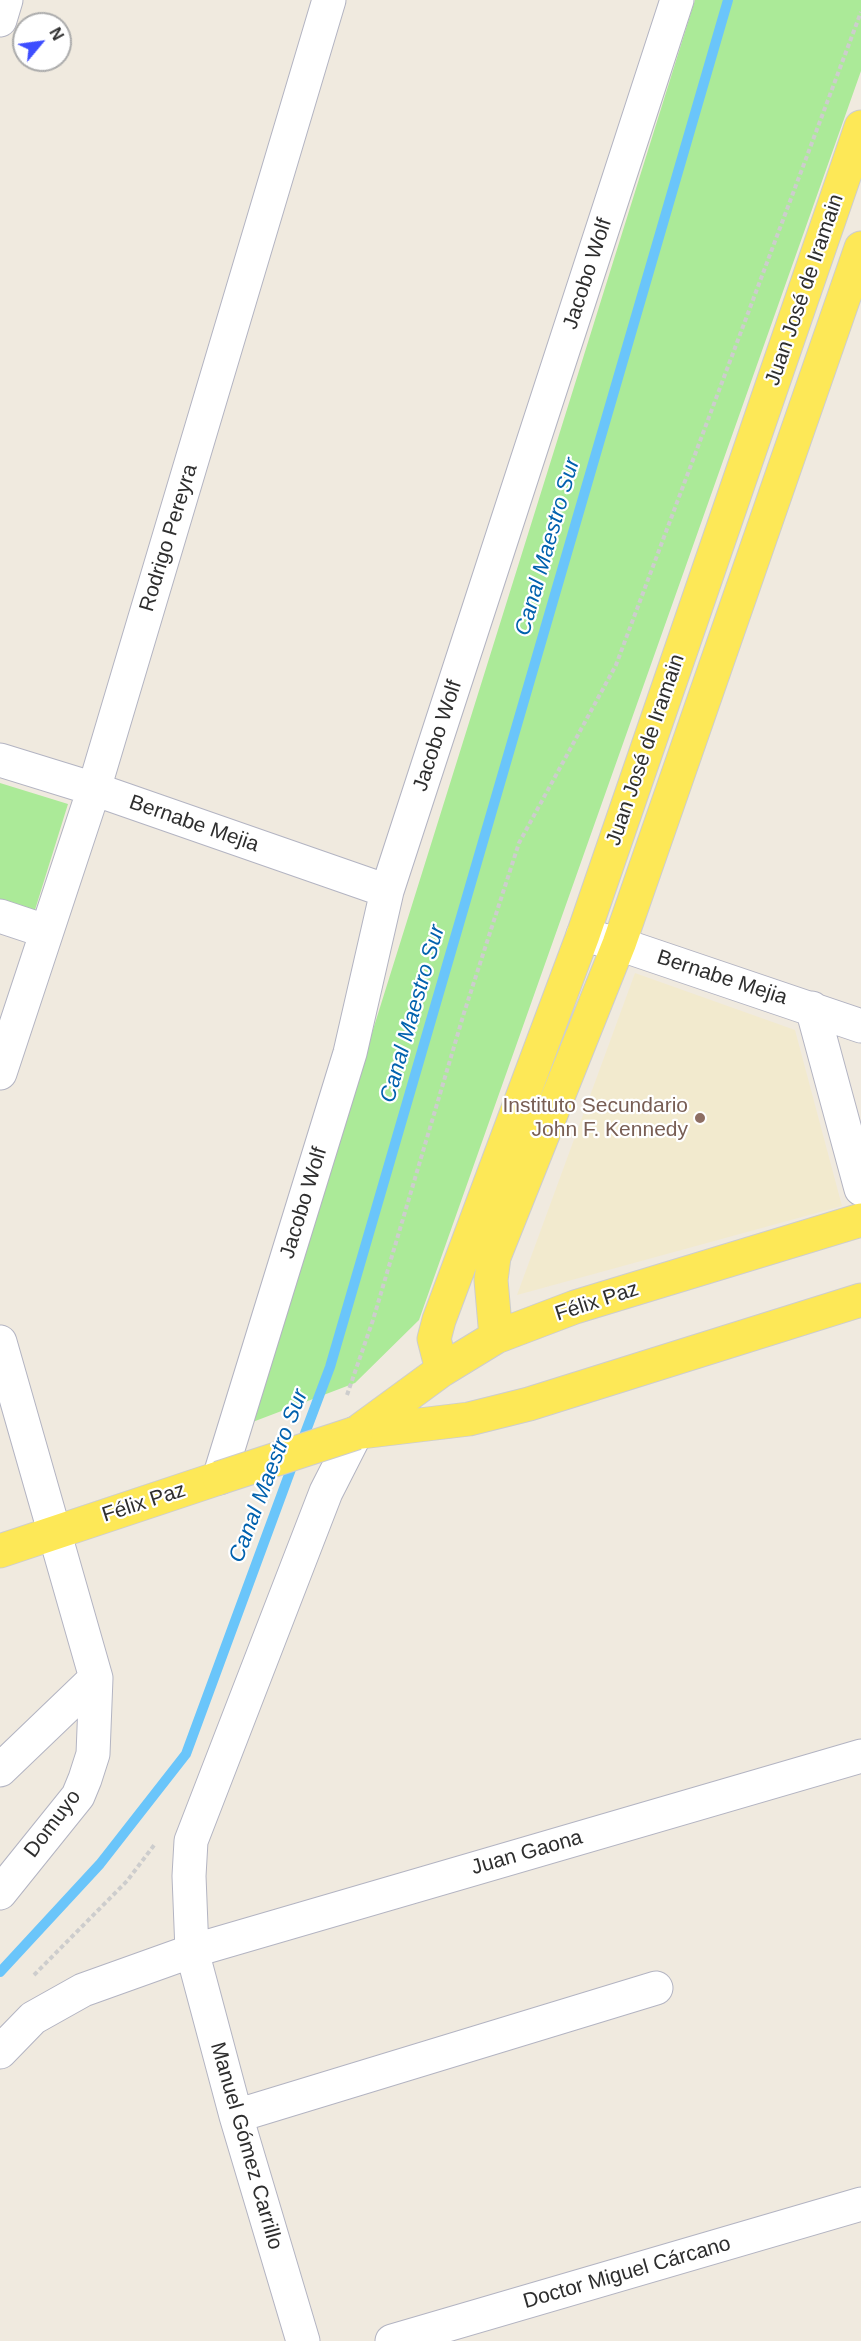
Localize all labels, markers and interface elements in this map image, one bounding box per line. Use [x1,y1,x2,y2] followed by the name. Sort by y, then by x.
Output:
[12,12,72,72] north arrow
[46,25,67,43] text: N
[760,191,850,389] street label: Juan José de Iramain
[558,215,618,333] street label: Jacobo Wolf
[510,455,586,639] water label: Canal Maestro Sur
[135,461,203,615] street label: Rodrigo Pereyra
[601,651,691,849] street label: Juan José de Iramain
[408,677,468,795] street label: Jacobo Wolf
[126,790,262,858] street label: Bernabe Mejia
[375,922,451,1106] water label: Canal Maestro Sur
[654,945,790,1011] street label: Bernabe Mejia
[502,1093,688,1143] place label: Instituto Secundario John F. Kennedy
[693,1111,707,1125] marker: Instituto Secundario John F. Kennedy
[275,1144,333,1262] street label: Jacobo Wolf
[552,1277,642,1327] street label: Félix Paz
[224,1386,314,1566] water label: Canal Maestro Sur
[99,1478,189,1528] street label: Félix Paz
[19,1785,87,1863] street label: Domuyo
[469,1825,585,1881] street label: Juan Gaona
[204,2039,288,2253] street label: Manuel Gómez Carrillo
[520,2231,734,2315] street label: Doctor Miguel Cárcano

